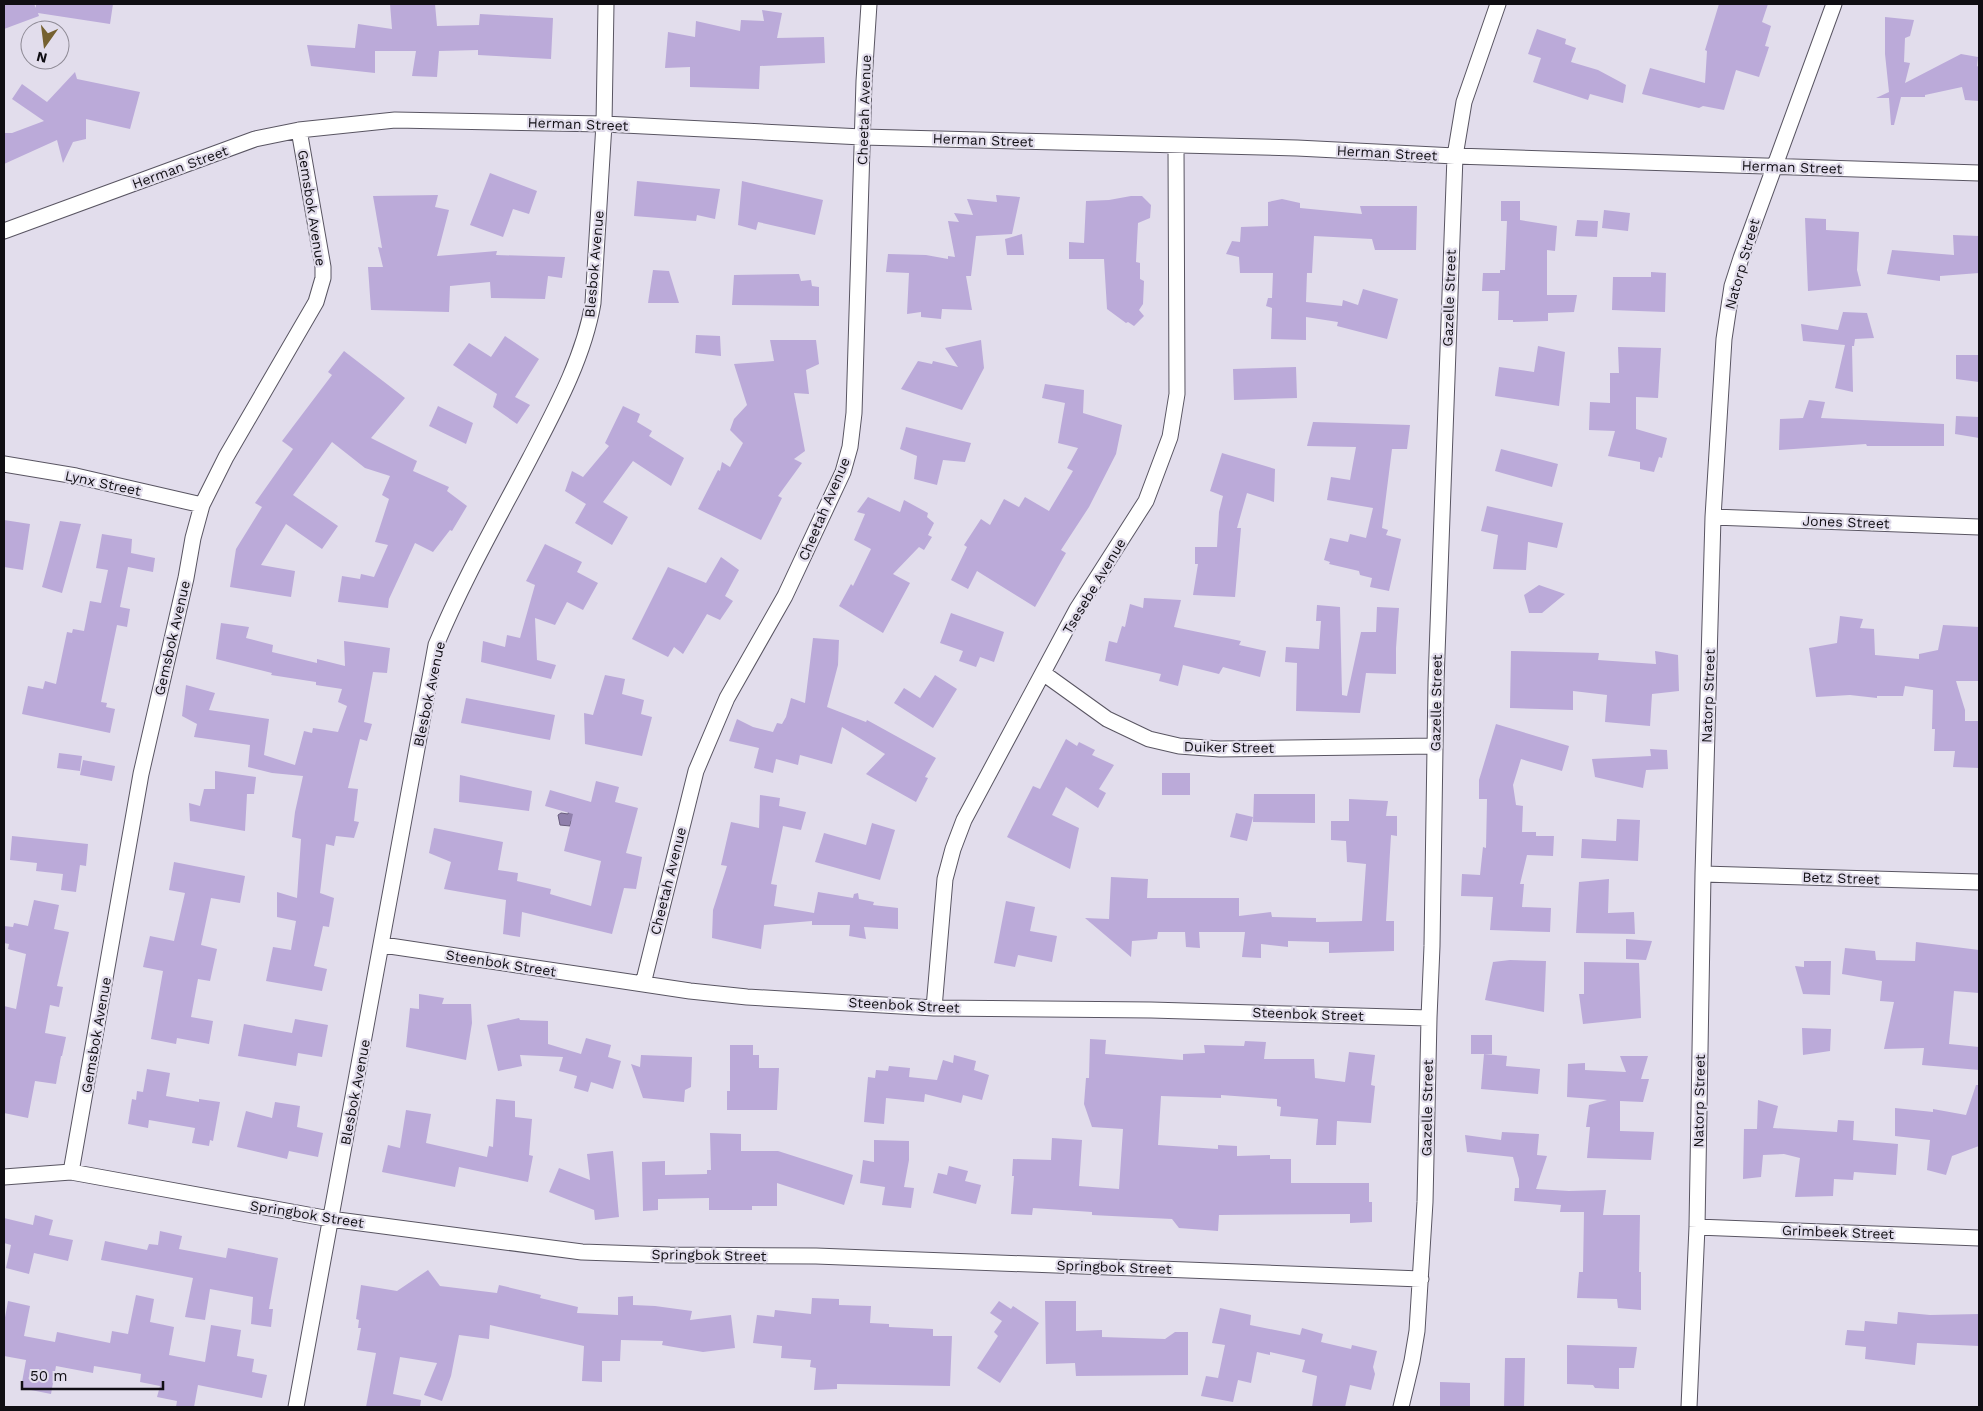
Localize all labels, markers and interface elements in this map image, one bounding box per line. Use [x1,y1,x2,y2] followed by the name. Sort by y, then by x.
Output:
[20,20,70,70] north arrow
[35,49,49,67] text: N
[854,55,874,165] street label: Cheetah Avenue
[527,114,629,134] street label: Herman Street
[932,130,1034,150] street label: Herman Street
[130,142,230,192] street label: Herman Street
[1336,142,1438,164] street label: Herman Street
[295,149,329,267] street label: Gemsbok Avenue
[1741,157,1843,177] street label: Herman Street
[581,210,607,318] street label: Blesbok Avenue
[1721,217,1763,311] street label: Natorp Street
[1439,249,1459,347] street label: Gazelle Street
[795,455,853,563] street label: Cheetah Avenue
[64,467,142,499] street label: Lynx Street
[1802,512,1890,532] street label: Jones Street
[1059,535,1129,637] street label: Tsesebe Avenue
[151,579,193,697] street label: Gemsbok Avenue
[410,640,448,748] street label: Blesbok Avenue
[1698,649,1718,743] street label: Natorp Street
[1427,654,1445,752] street label: Gazelle Street
[1184,738,1275,756] street label: Duiker Street
[647,826,689,936] street label: Cheetah Avenue
[1802,869,1880,887] street label: Betz Street
[445,946,557,980] street label: Steenbok Street
[78,976,114,1094] street label: Gemsbok Avenue
[848,994,960,1016] street label: Steenbok Street
[1252,1004,1364,1024] street label: Steenbok Street
[337,1038,373,1146] street label: Blesbok Avenue
[1690,1054,1708,1148] street label: Natorp Street
[1418,1059,1436,1157] street label: Gazelle Street
[249,1197,365,1231] street label: Springbok Street
[1782,1222,1895,1242] street label: Grimbeek Street
[651,1246,767,1264] street label: Springbok Street
[1056,1257,1172,1277] street label: Springbok Street
[22,1358,164,1390] scale bar
[30,1367,67,1385] text: 50 m

